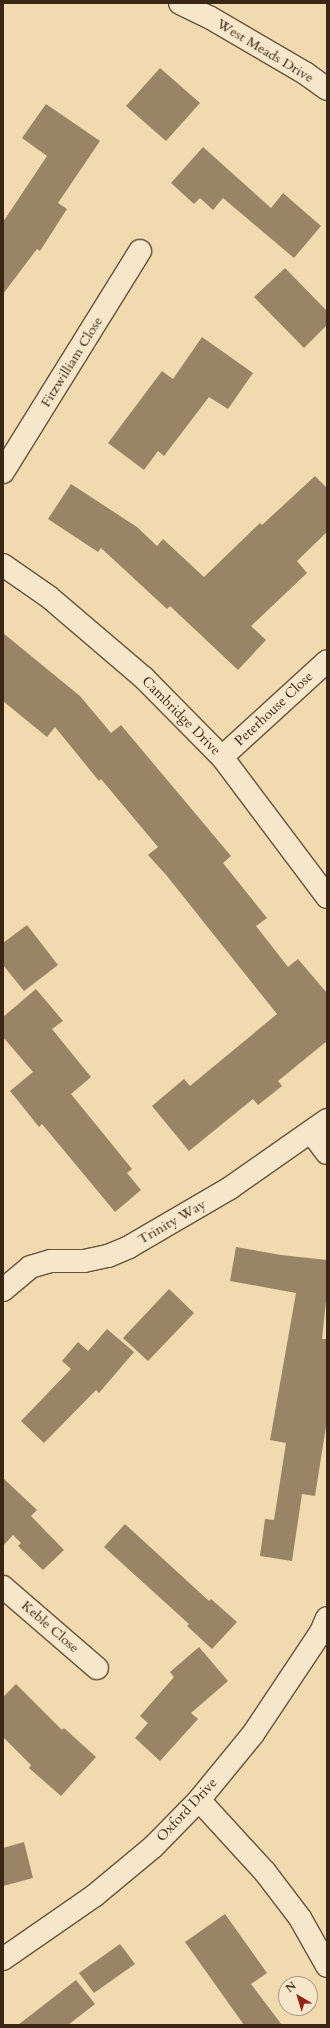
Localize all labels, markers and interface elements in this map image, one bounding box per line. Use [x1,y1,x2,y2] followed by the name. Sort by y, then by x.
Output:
[214,15,316,87] street label: West Meads Drive
[37,314,107,410] street label: Fitzwilliam Close
[231,668,317,750] street label: Peterhouse Close
[138,673,224,759] street label: Cambridge Drive
[135,1196,209,1248] street label: Trinity Way
[18,1597,82,1657] street label: Keble Close
[153,1775,221,1845] street label: Oxford Drive
[278,1976,318,2016] north arrow
[283,1978,299,1996] text: N

